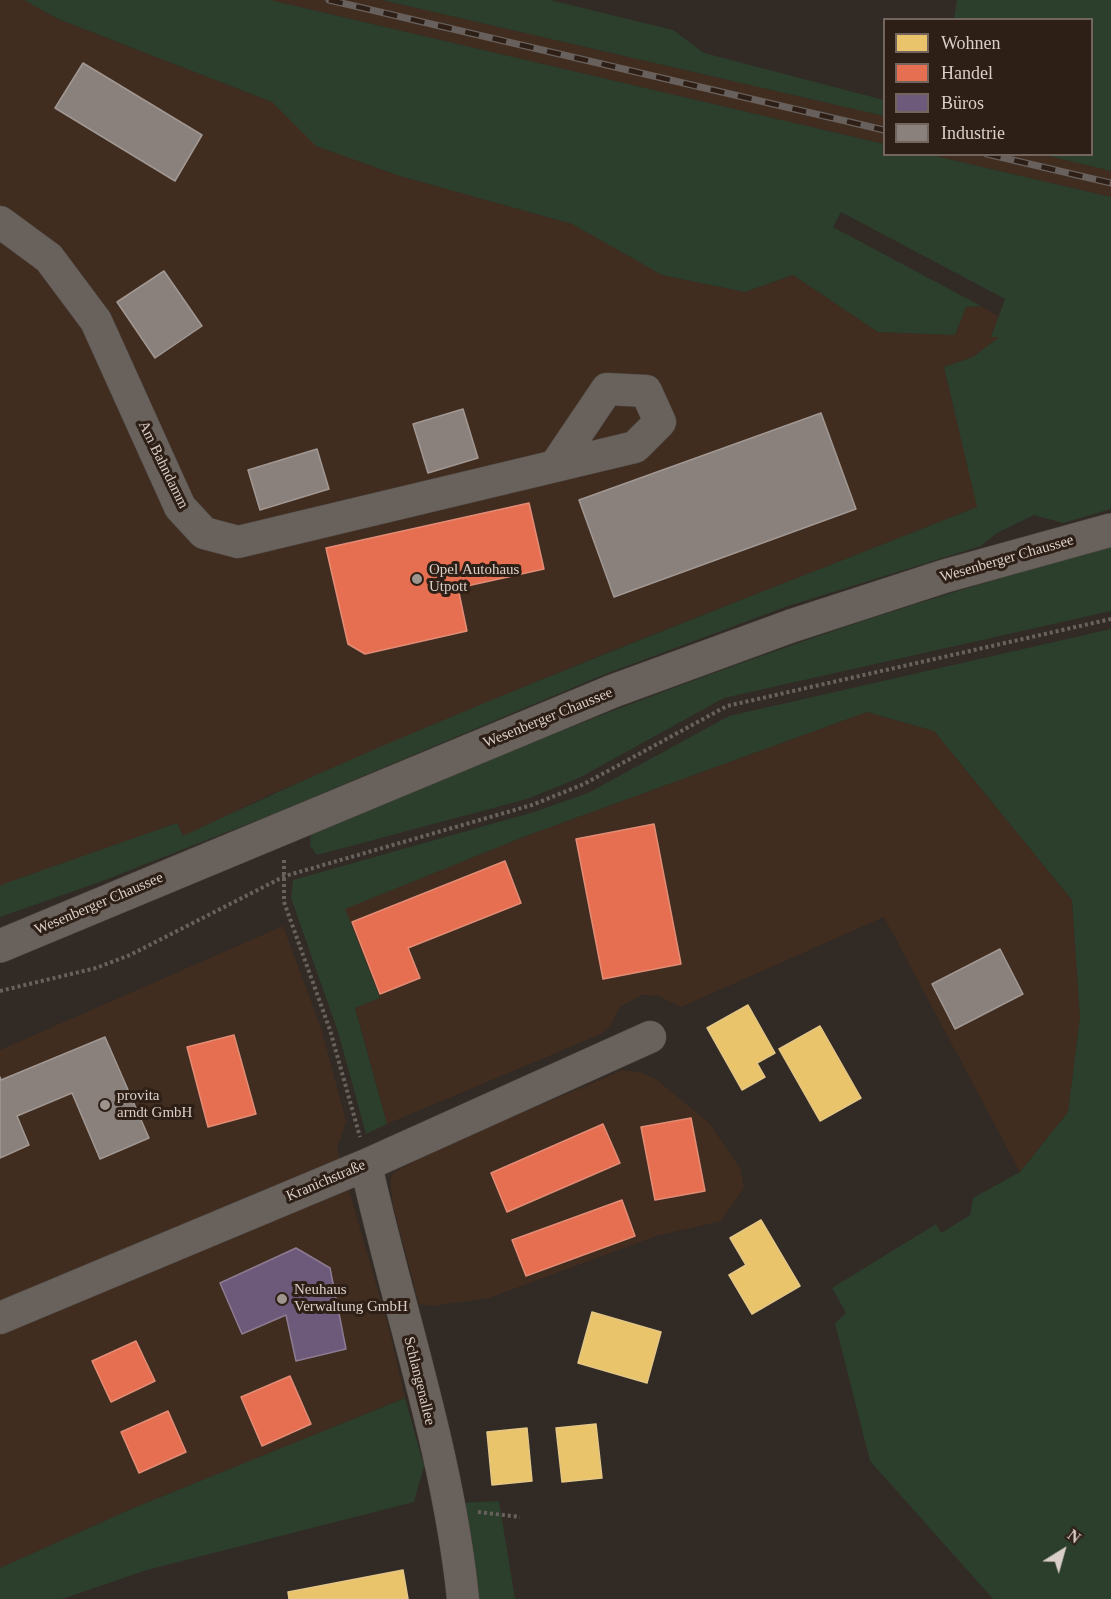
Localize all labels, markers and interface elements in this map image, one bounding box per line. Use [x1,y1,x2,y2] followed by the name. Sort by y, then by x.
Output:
[883,18,1093,156] legend
[941,33,1001,53] text: Wohnen
[941,63,993,83] text: Handel
[941,93,984,113] text: Büros
[941,123,1005,143] text: Industrie
[134,418,192,512] street label: Am Bahndamm
[938,531,1076,587] street label: Wesenberger Chaussee
[429,561,519,596] place label: Opel Autohaus Utpott
[410,572,424,586] marker: Opel Autohaus Utpott
[481,684,615,752] street label: Wesenberger Chaussee
[32,869,166,939] street label: Wesenberger Chaussee
[117,1087,192,1122] place label: provita arndt GmbH
[98,1098,112,1112] marker: provita arndt GmbH
[284,1156,368,1206] street label: Kranichstraße
[294,1281,408,1316] place label: Neuhaus Verwaltung GmbH
[275,1292,289,1306] marker: Neuhaus Verwaltung GmbH
[399,1335,439,1427] street label: Schlangenallee
[1033,1521,1093,1581] north arrow
[1064,1526,1084,1546] text: N

